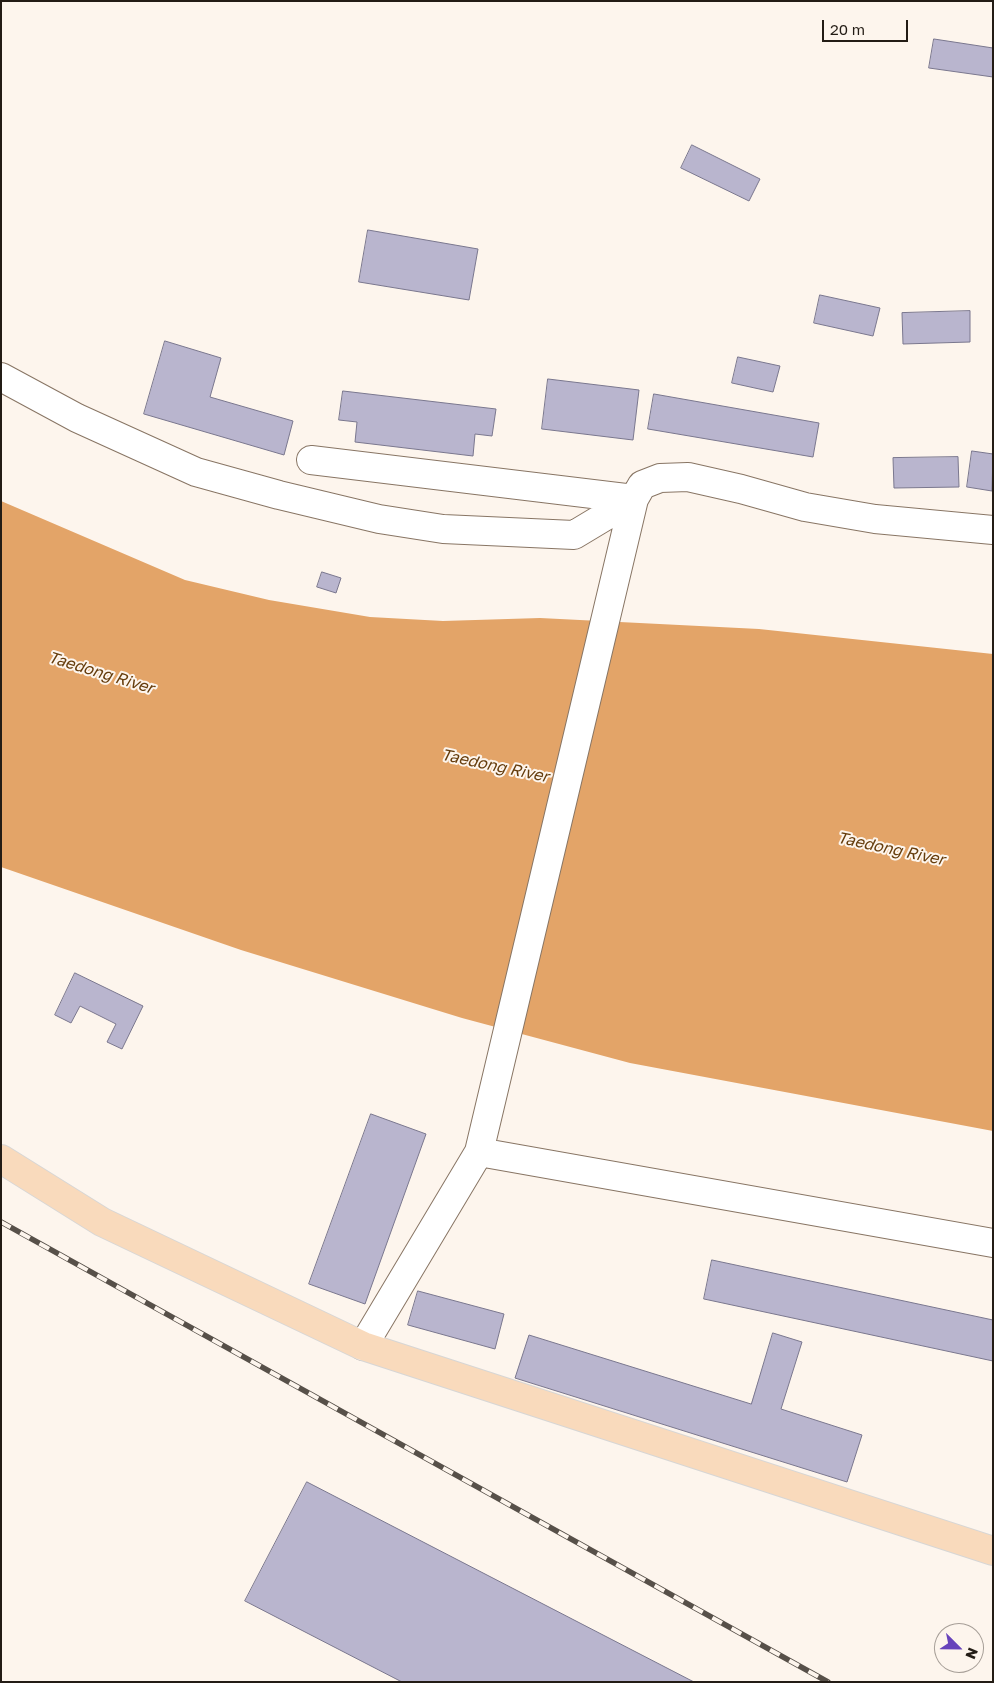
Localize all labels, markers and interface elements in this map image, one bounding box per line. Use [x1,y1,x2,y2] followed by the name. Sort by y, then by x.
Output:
[824,10,910,42] scale bar
[830,20,865,38] text: 20 m
[46,648,156,698] water label: Taedong River
[440,745,550,787] water label: Taedong River
[836,828,946,870] water label: Taedong River
[934,1623,984,1673] north arrow
[962,1645,982,1662] text: N

